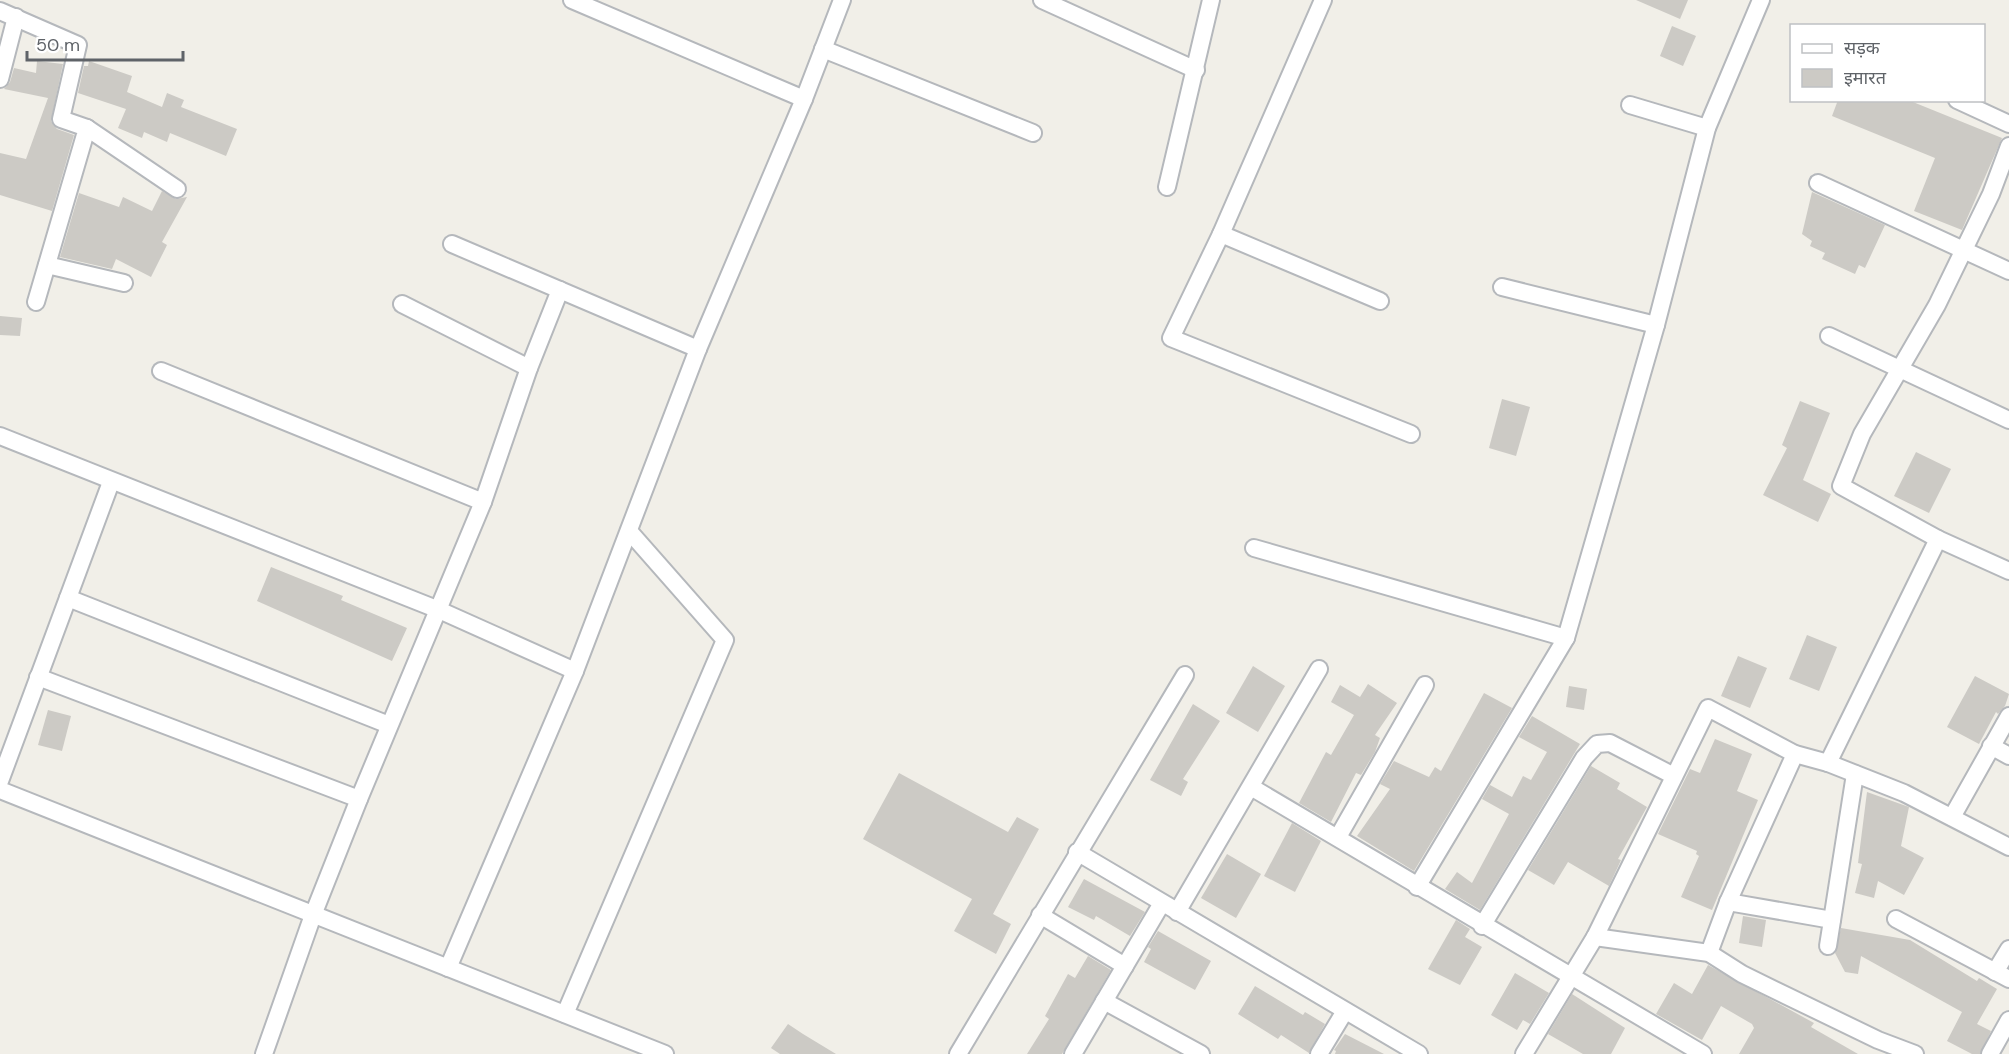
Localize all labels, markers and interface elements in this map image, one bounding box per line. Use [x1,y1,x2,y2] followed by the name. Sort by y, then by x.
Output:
[27,24,183,62] scale bar
[1790,24,1985,102] legend
[36,33,80,57] text: 50 m
[1844,36,1881,60] text: सड़क
[1844,66,1887,90] text: इमारत

